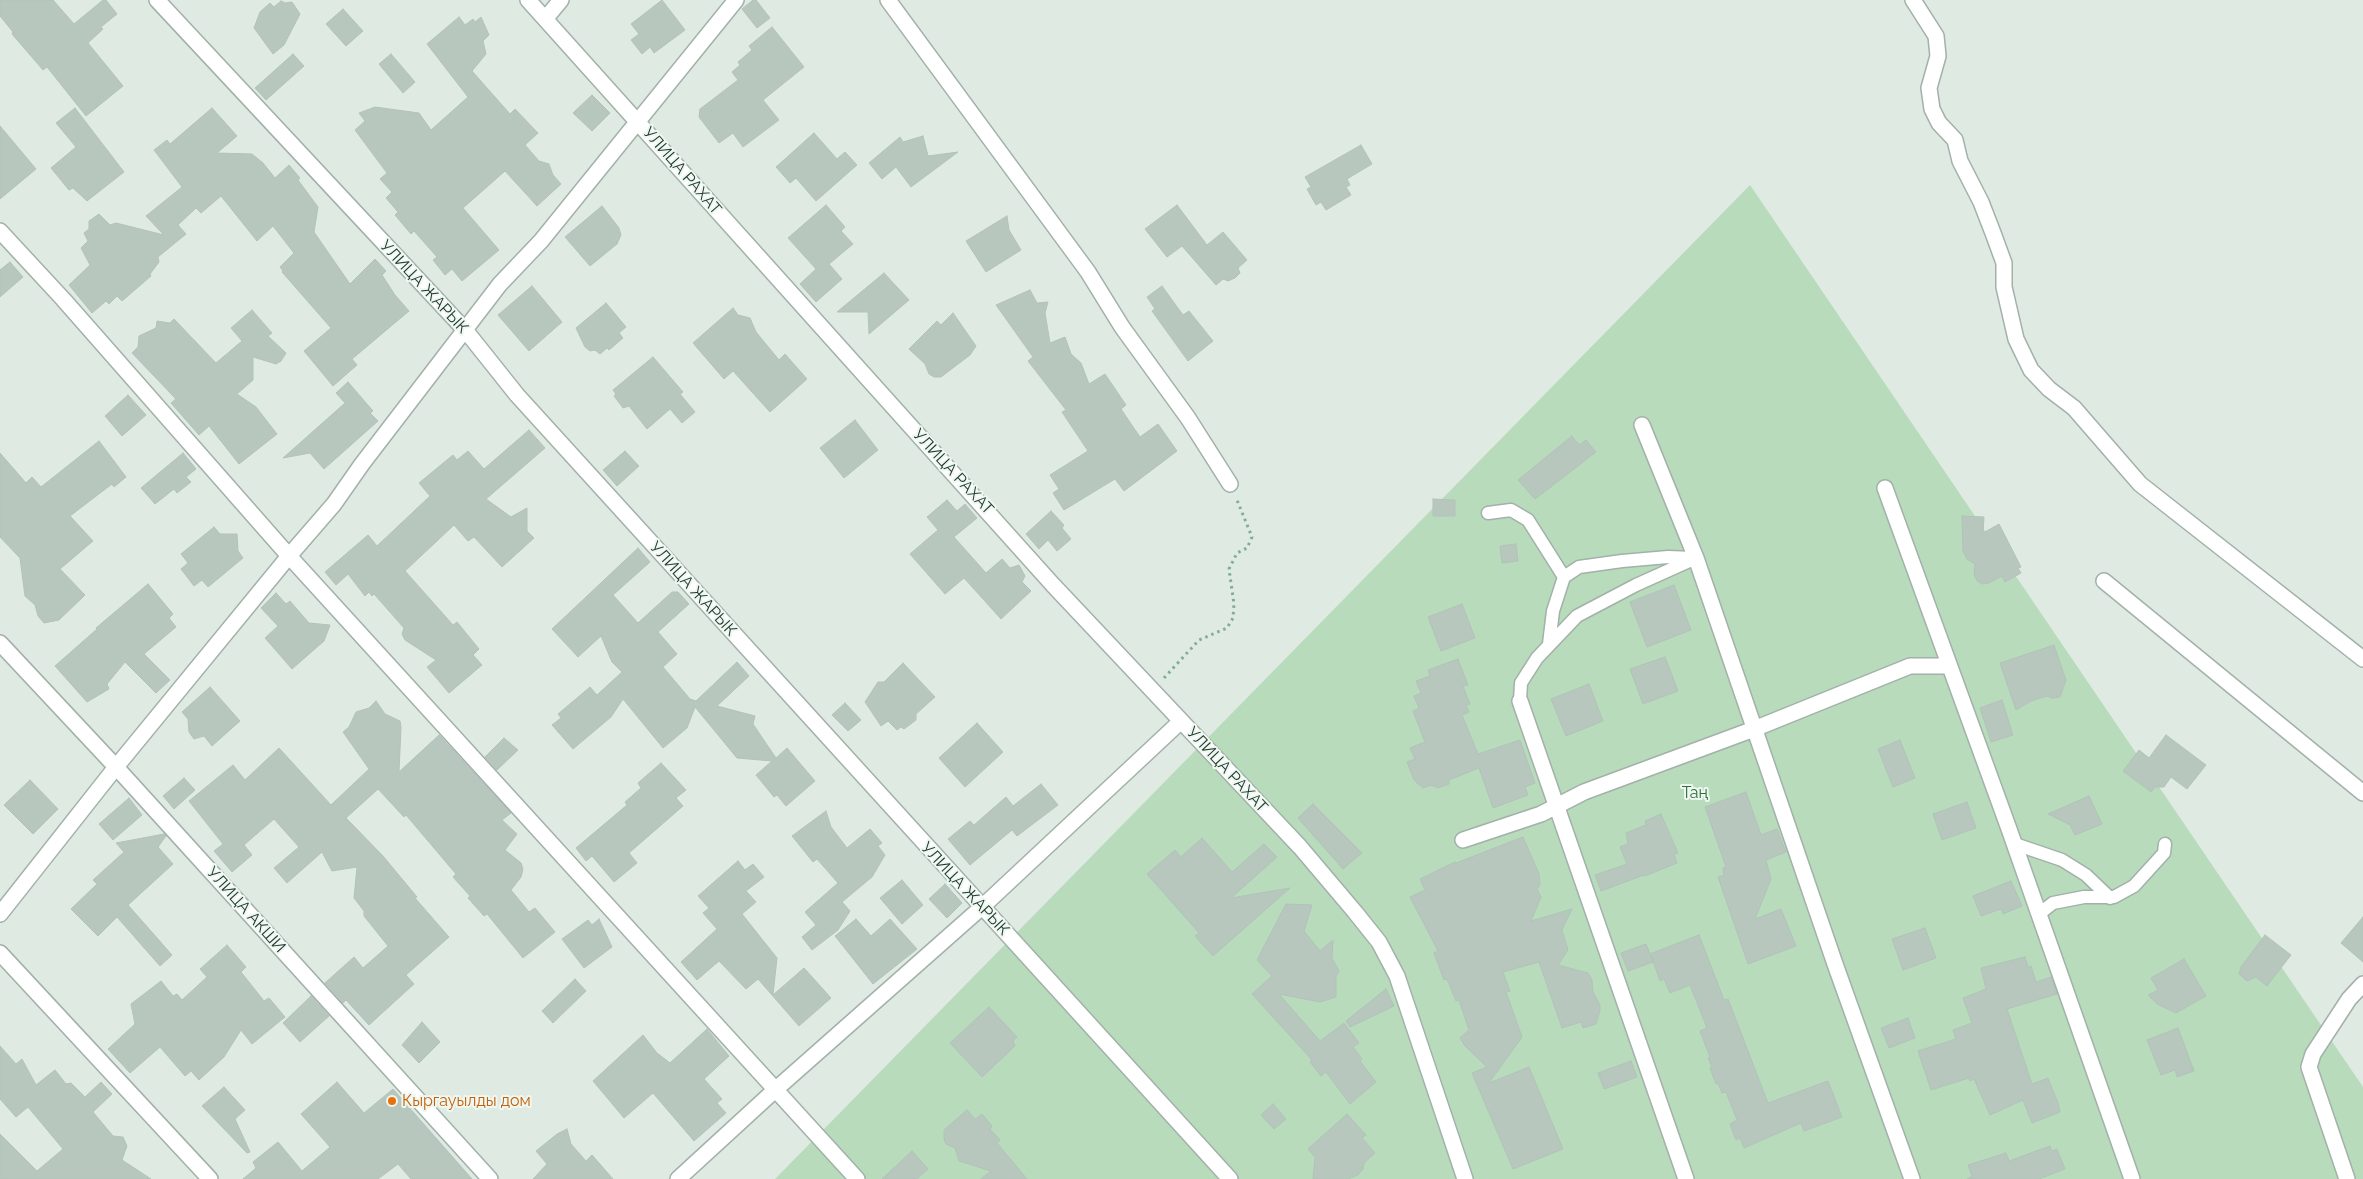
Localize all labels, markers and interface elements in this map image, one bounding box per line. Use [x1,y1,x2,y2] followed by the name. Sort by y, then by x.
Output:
[639,123,725,219] street label: УЛИЦА РАХАТ
[376,236,472,338] street label: УЛИЦА ЖАРЫК
[909,425,997,519] street label: УЛИЦА РАХАТ
[646,538,740,640] street label: УЛИЦА ЖАРЫК
[1183,723,1271,817] street label: УЛИЦА РАХАТ
[1682,783,1708,803] park label: Таң
[917,838,1013,940] street label: УЛИЦА ЖАРЫК
[203,863,289,957] street label: УЛИЦА АКШИ
[402,1091,531,1111] place label: Кыргауылды дом
[386,1095,398,1107] marker: Кыргауылды дом

